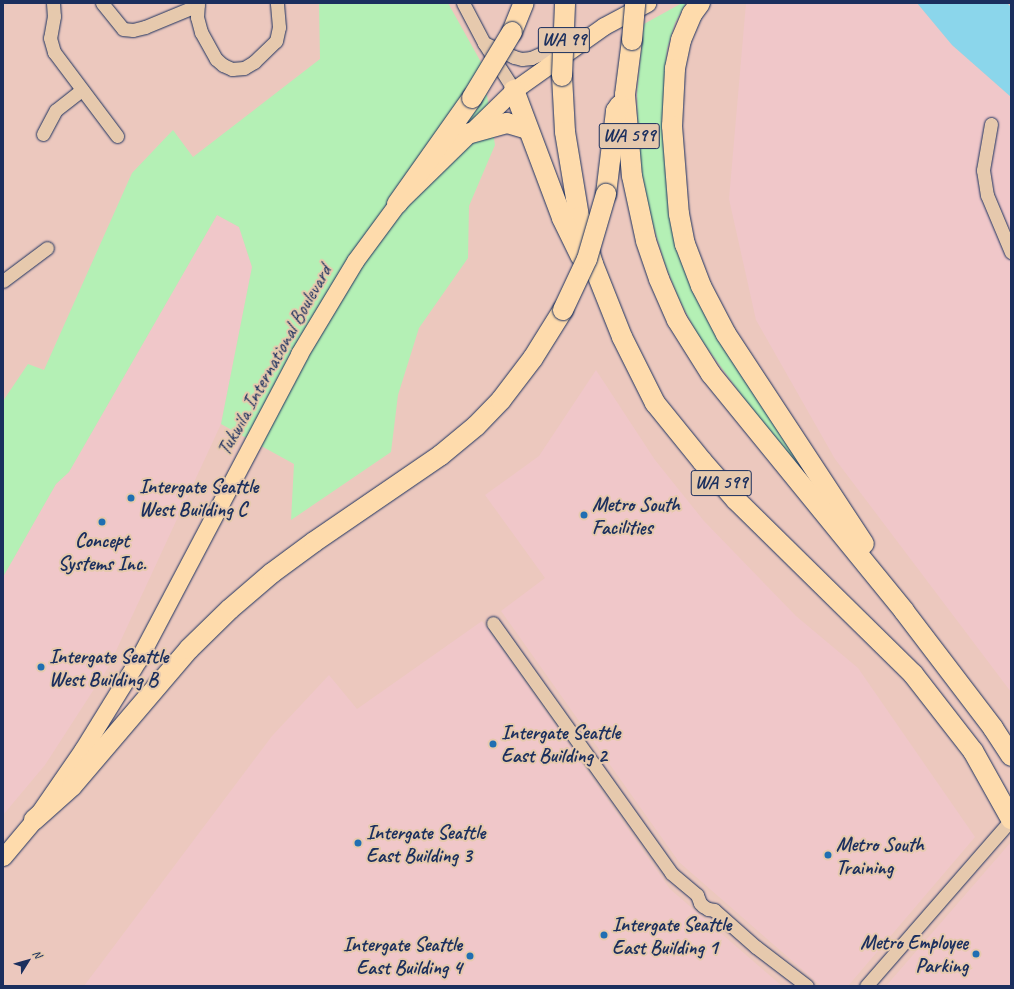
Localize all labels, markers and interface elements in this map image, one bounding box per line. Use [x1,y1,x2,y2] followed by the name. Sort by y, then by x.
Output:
[537,23,591,57] road number: WA 99
[598,119,660,153] road number: WA 599
[211,260,337,460] street label: Tukwila International Boulevard
[690,466,752,500] road number: WA 599
[139,474,258,521] place label: Intergate Seattle West Building C
[592,492,679,539] place label: Metro South Facilities
[126,493,136,503] marker: Intergate Seattle West Building C
[579,510,589,520] marker: Metro South Facilities
[97,517,107,527] marker: Concept Systems Inc.
[58,528,146,575] place label: Concept Systems Inc.
[49,644,168,691] place label: Intergate Seattle West Building B
[36,662,46,672] marker: Intergate Seattle West Building B
[501,720,620,767] place label: Intergate Seattle East Building 2
[488,739,498,749] marker: Intergate Seattle East Building 2
[366,820,485,867] place label: Intergate Seattle East Building 3
[836,832,923,879] place label: Metro South Training
[353,838,363,848] marker: Intergate Seattle East Building 3
[823,850,833,860] marker: Metro South Training
[612,912,731,959] place label: Intergate Seattle East Building 1
[599,930,609,940] marker: Intergate Seattle East Building 1
[860,930,968,977] place label: Metro Employee Parking
[343,932,462,979] place label: Intergate Seattle East Building 4
[8,941,48,981] north arrow
[30,947,45,961] text: N
[971,949,981,959] marker: Metro Employee Parking
[465,951,475,961] marker: Intergate Seattle East Building 4

